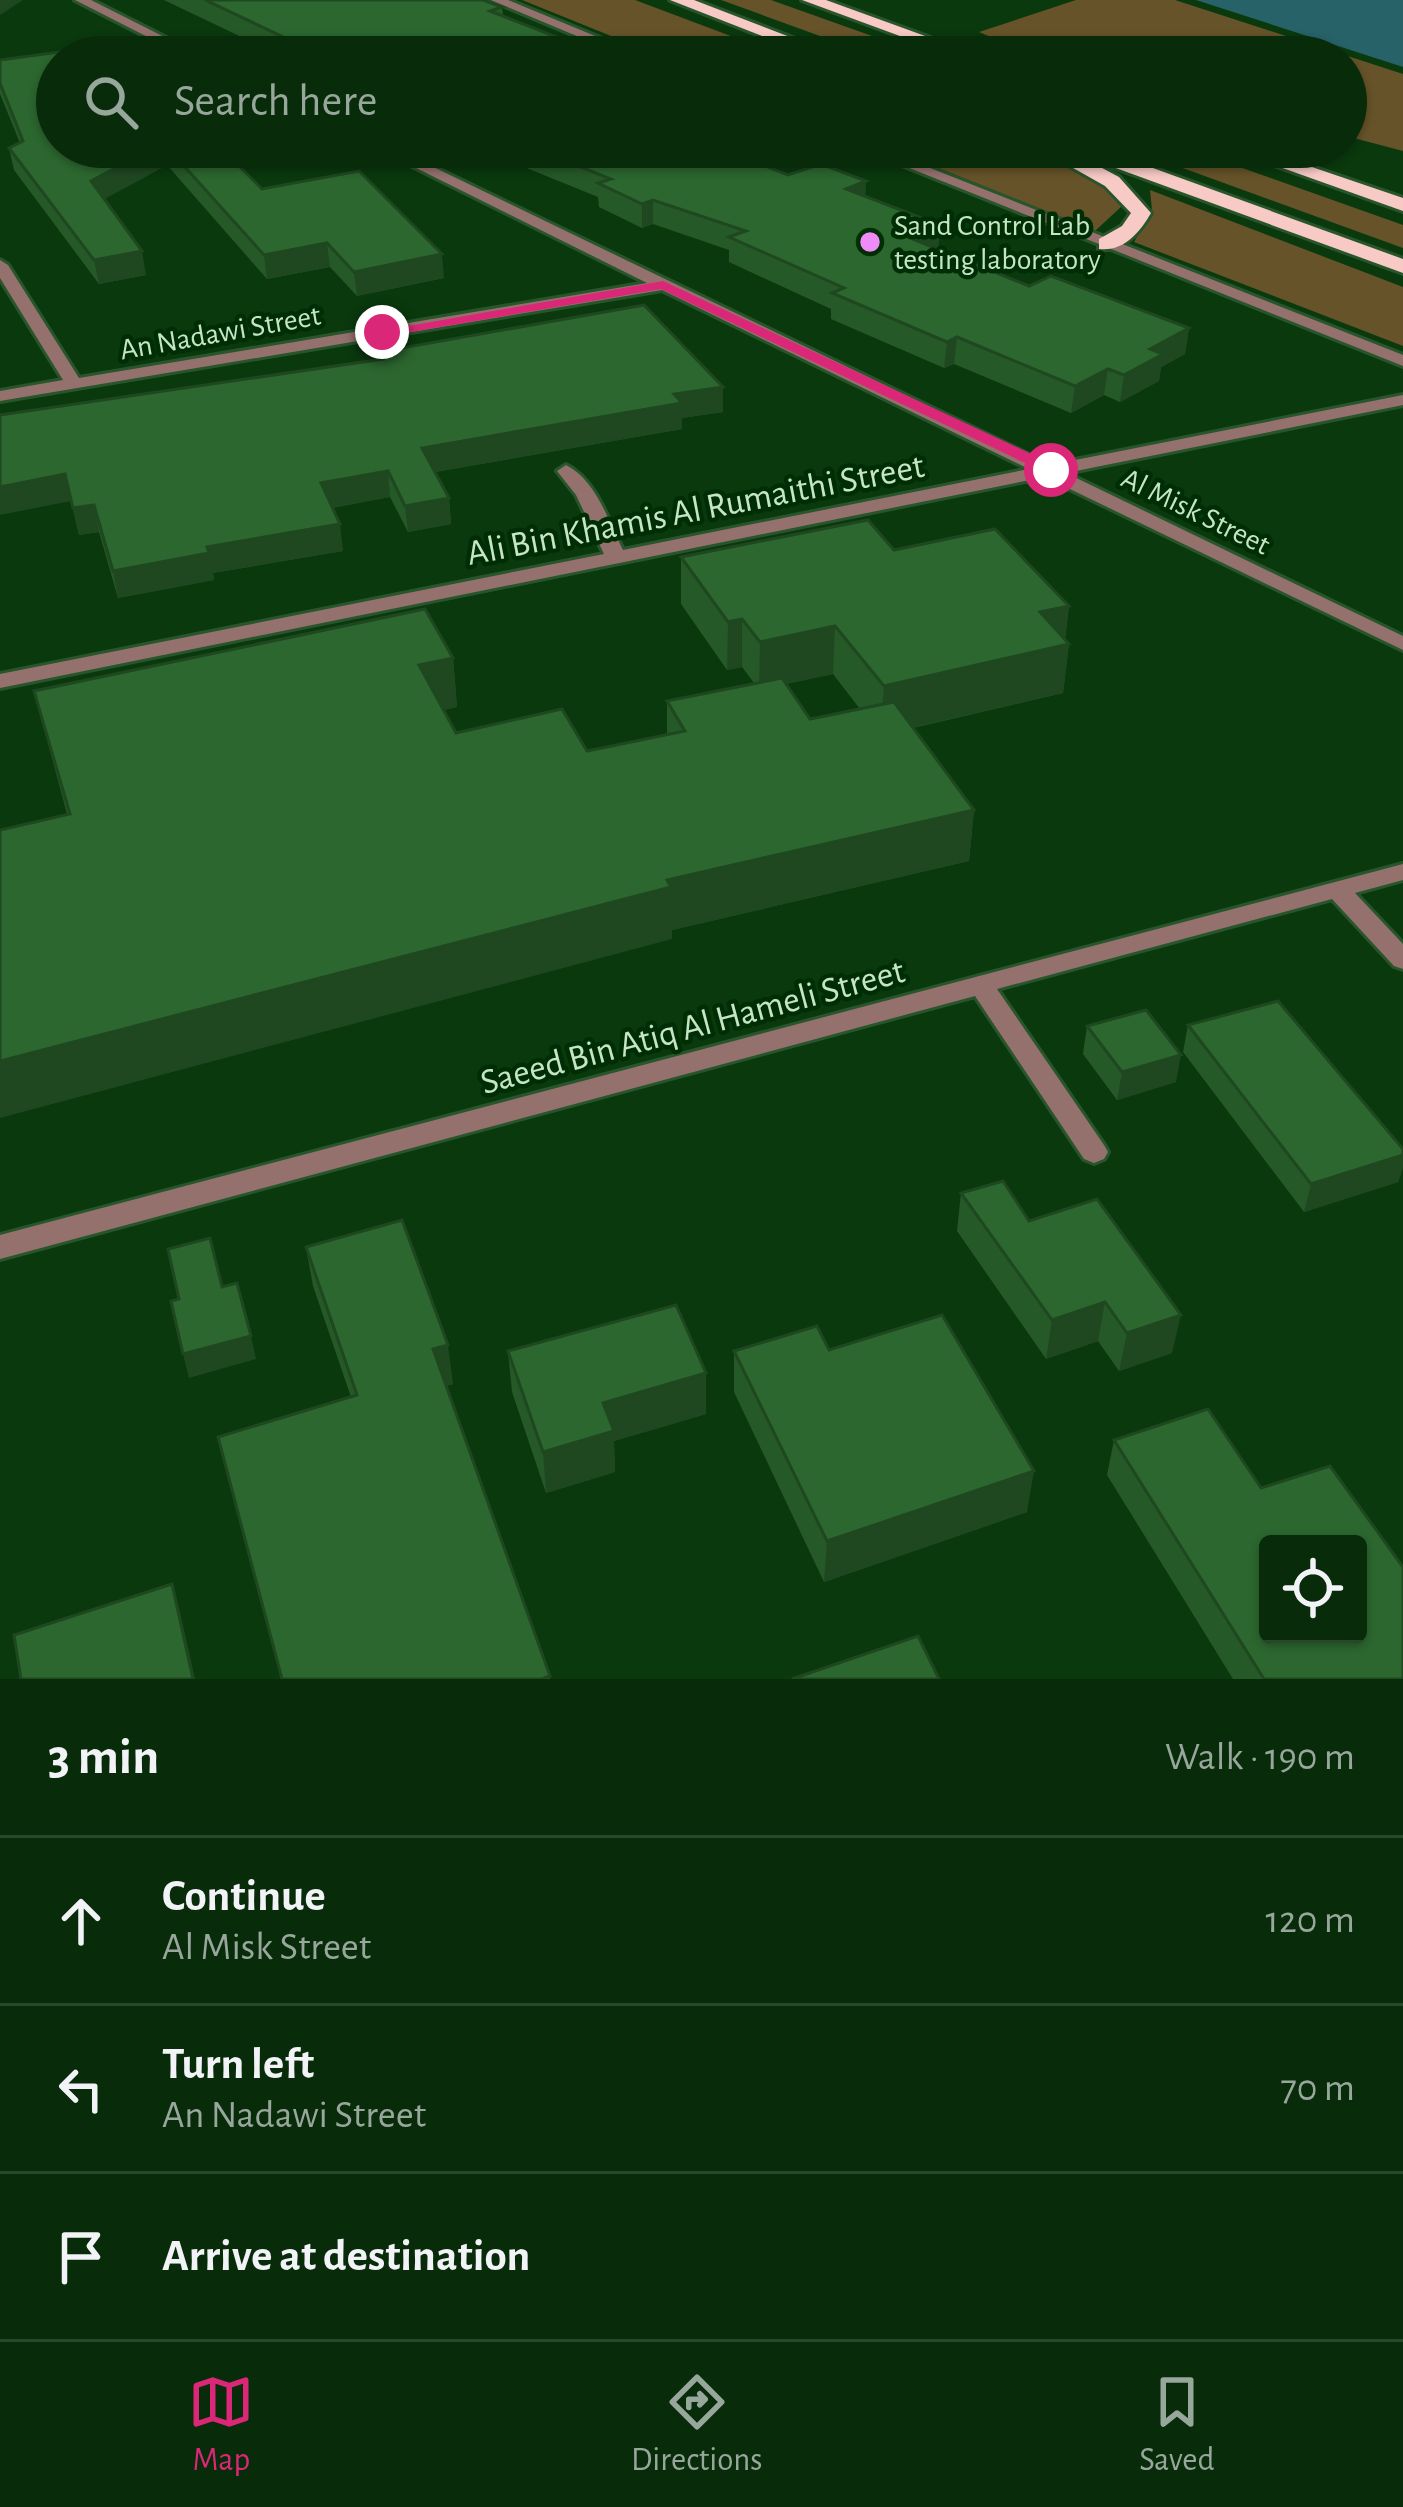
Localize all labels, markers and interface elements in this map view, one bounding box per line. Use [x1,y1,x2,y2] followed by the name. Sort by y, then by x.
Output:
[36,36,1367,168] search box
[78,69,144,135] icon: search
[174,79,377,124] text: Search here
[894,211,1101,275] place label: Sand Control Lab testing laboratory
[857,229,883,255] marker: Sand Control Lab testing laboratory
[117,300,323,365] street label: An Nadawi Street
[355,305,409,359] route end
[1024,443,1078,497] route start
[464,448,928,572] street label: Ali Bin Khamis Al Rumaithi Street
[1117,463,1275,561] street label: Al Misk Street
[477,953,909,1101] street label: Saeed Bin Atiq Al Hameli Street
[1259,1535,1367,1643] map controls
[1259,1535,1367,1643] button: locate
[48,1732,159,1783] text: 3 min
[1165,1738,1355,1777] text: Walk · 190 m
[162,1874,326,1919] text: Continue
[48,1888,114,1954] icon: ahead
[1266,1901,1355,1940] text: 120 m
[162,1928,371,1967] text: Al Misk Street
[162,2042,314,2087] text: Turn left
[48,2056,114,2122] icon: left
[1281,2069,1355,2108] text: 70 m
[162,2096,426,2135] text: An Nadawi Street
[48,2224,114,2290] icon: arrive
[162,2234,530,2279] text: Arrive at destination
[188,2369,254,2481] tab: Map
[631,2369,762,2481] tab: Directions
[1139,2369,1215,2481] tab: Saved

